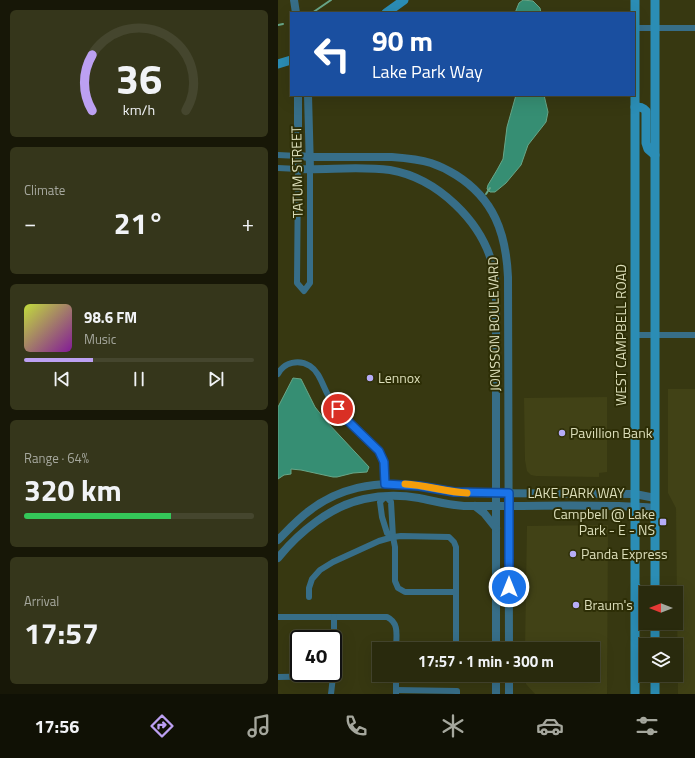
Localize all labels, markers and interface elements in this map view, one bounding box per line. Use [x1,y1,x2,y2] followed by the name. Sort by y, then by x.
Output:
[372,19,433,62] text: 90 m
[306,28,358,80] icon: left
[116,47,162,110] text: 36
[372,58,483,85] text: Lake Park Way
[123,99,155,121] text: km/h
[285,125,308,218] street label: TATUM STREET
[24,180,65,200] text: Climate
[114,200,164,246] text: 21°
[24,206,36,240] text: −
[242,206,254,240] text: +
[482,256,505,392] street label: JONSSON BOULEVARD
[610,264,631,406] street label: WEST CAMPBELL ROAD
[84,306,137,329] text: 98.6 FM
[84,329,116,349] text: Music
[378,367,421,388] place label: Lennox
[51,368,73,390] icon: previous
[128,368,150,390] icon: pause
[205,368,227,390] icon: next
[365,373,375,383] marker: Lennox
[321,392,355,426] pin
[327,398,349,420] icon: arrive
[570,422,653,443] place label: Pavillion Bank
[557,428,567,438] marker: Pavillion Bank
[24,448,89,468] text: Range · 64%
[24,467,122,513] text: 320 km
[527,482,625,503] street label: LAKE PARK WAY
[553,503,655,540] place label: Campbell @ Lake Park - E - NS
[658,517,668,527] marker: Campbell @ Lake Park - E - NS
[581,543,668,564] place label: Panda Express
[568,549,578,559] marker: Panda Express
[488,566,530,608] position arrow
[639,586,683,630] north arrow
[639,586,683,682] map controls
[24,591,59,611] text: Arrival
[584,594,633,615] place label: Braum's
[571,600,581,610] marker: Braum's
[24,610,99,656] text: 17:57
[290,630,342,682] speed limit sign: 40
[639,638,683,682] button: layers
[418,650,554,673] text: 17:57 · 1 min · 300 m
[148,712,176,740] icon: directions
[245,712,273,740] icon: music
[342,712,370,740] icon: phone
[439,712,467,740] icon: climate
[536,712,564,740] icon: car
[633,712,661,740] icon: filters
[34,713,79,740] text: 17:56

